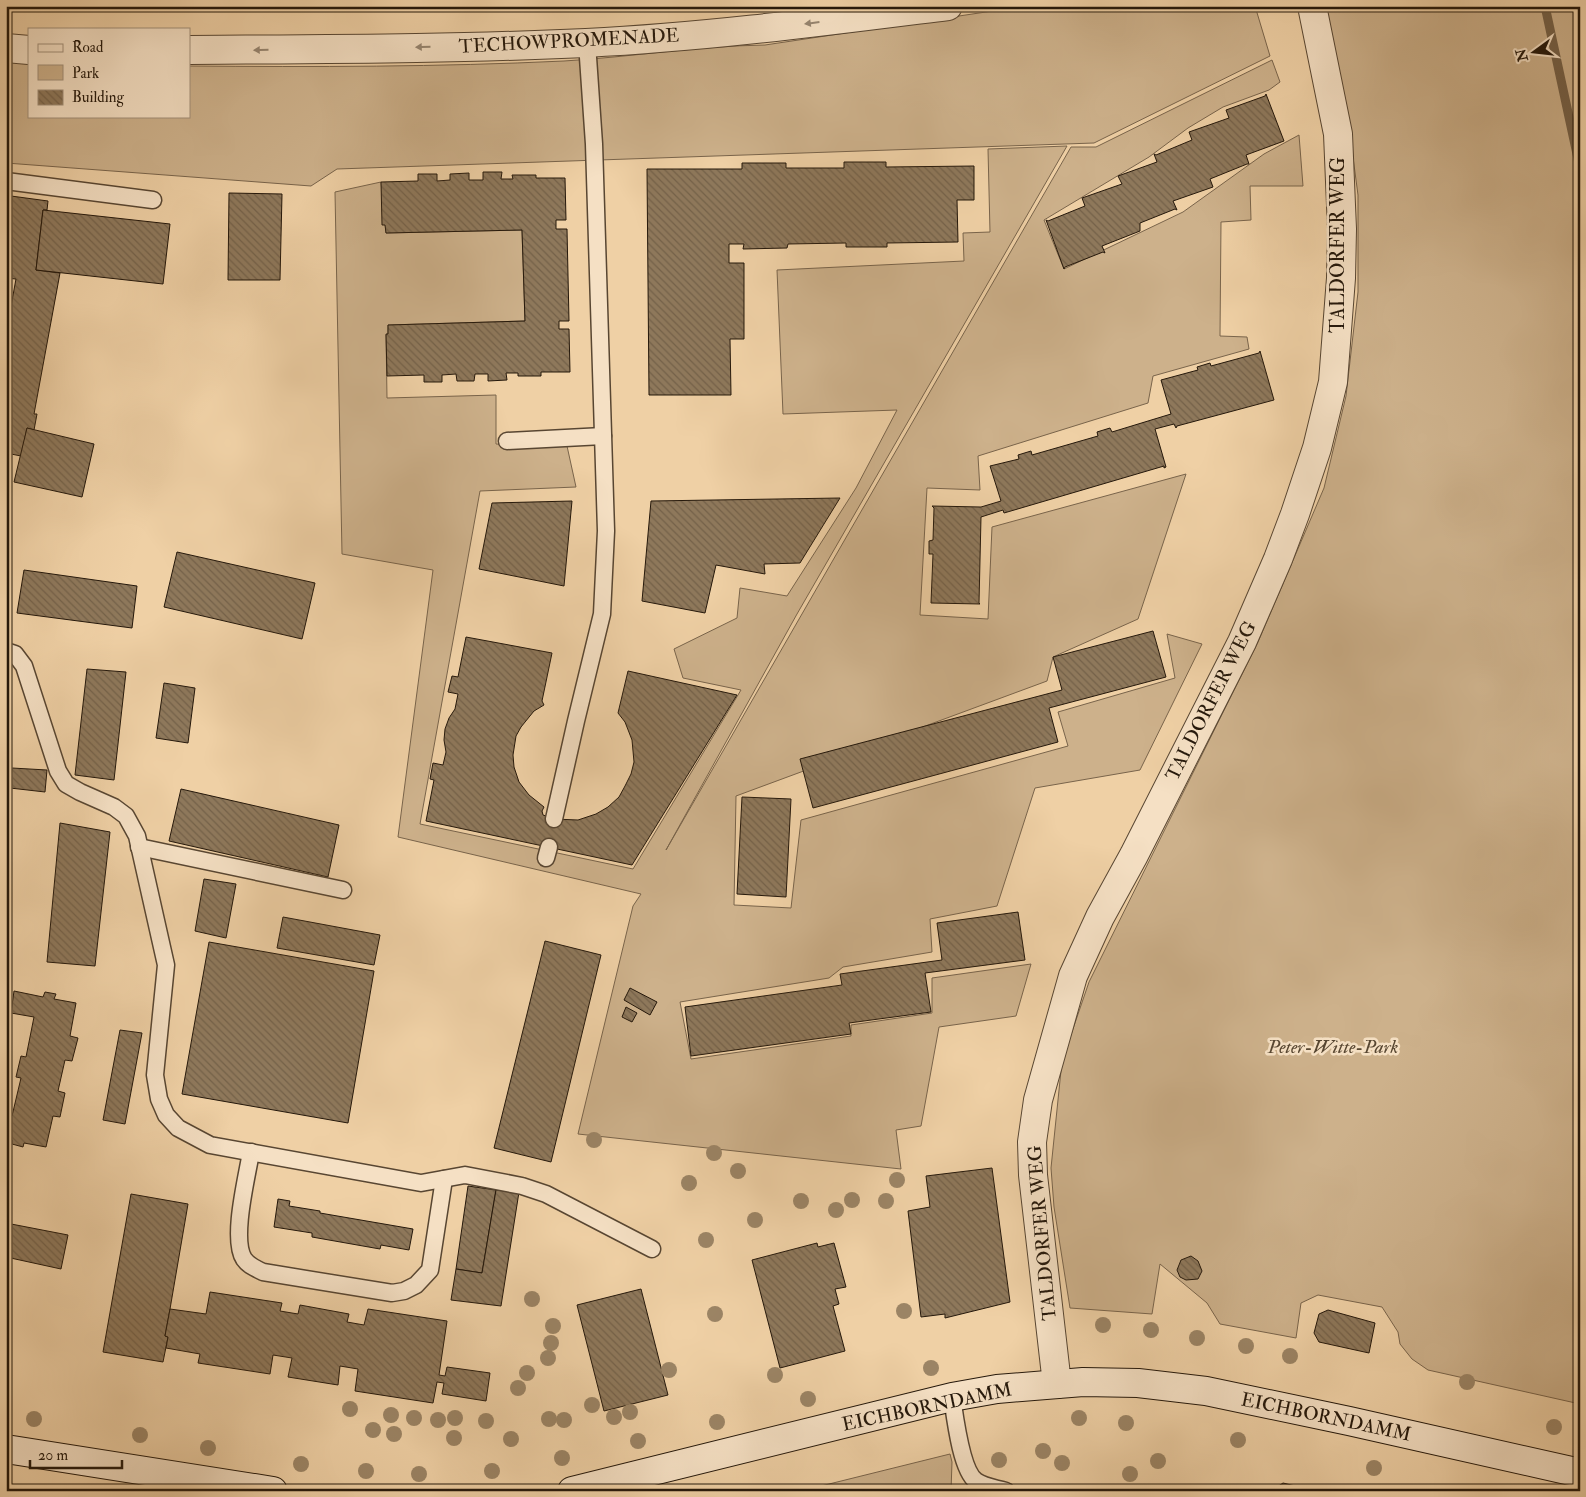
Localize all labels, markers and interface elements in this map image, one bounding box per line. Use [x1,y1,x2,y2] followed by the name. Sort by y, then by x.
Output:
[804,19,820,27] one-way arrow
[458,23,680,59] street label: TECHOWPROMENADE
[28,28,190,118] legend
[1508,28,1558,78] north arrow
[72,38,104,57] text: Road
[415,43,431,51] one-way arrow
[253,46,269,54] one-way arrow
[1512,47,1532,64] text: N
[72,64,99,83] text: Park
[72,88,124,107] text: Building
[1326,157,1350,333] street label: TALDORFER WEG
[1160,617,1262,785] street label: TALDORFER WEG
[1267,1035,1399,1059] park label: Peter-Witte-Park
[1022,1144,1062,1322] street label: TALDORFER WEG
[840,1377,1014,1437] street label: EICHBORNDAMM
[1239,1387,1413,1447] street label: EICHBORNDAMM
[30,1437,122,1469] scale bar
[38,1446,68,1465] text: 20 m

